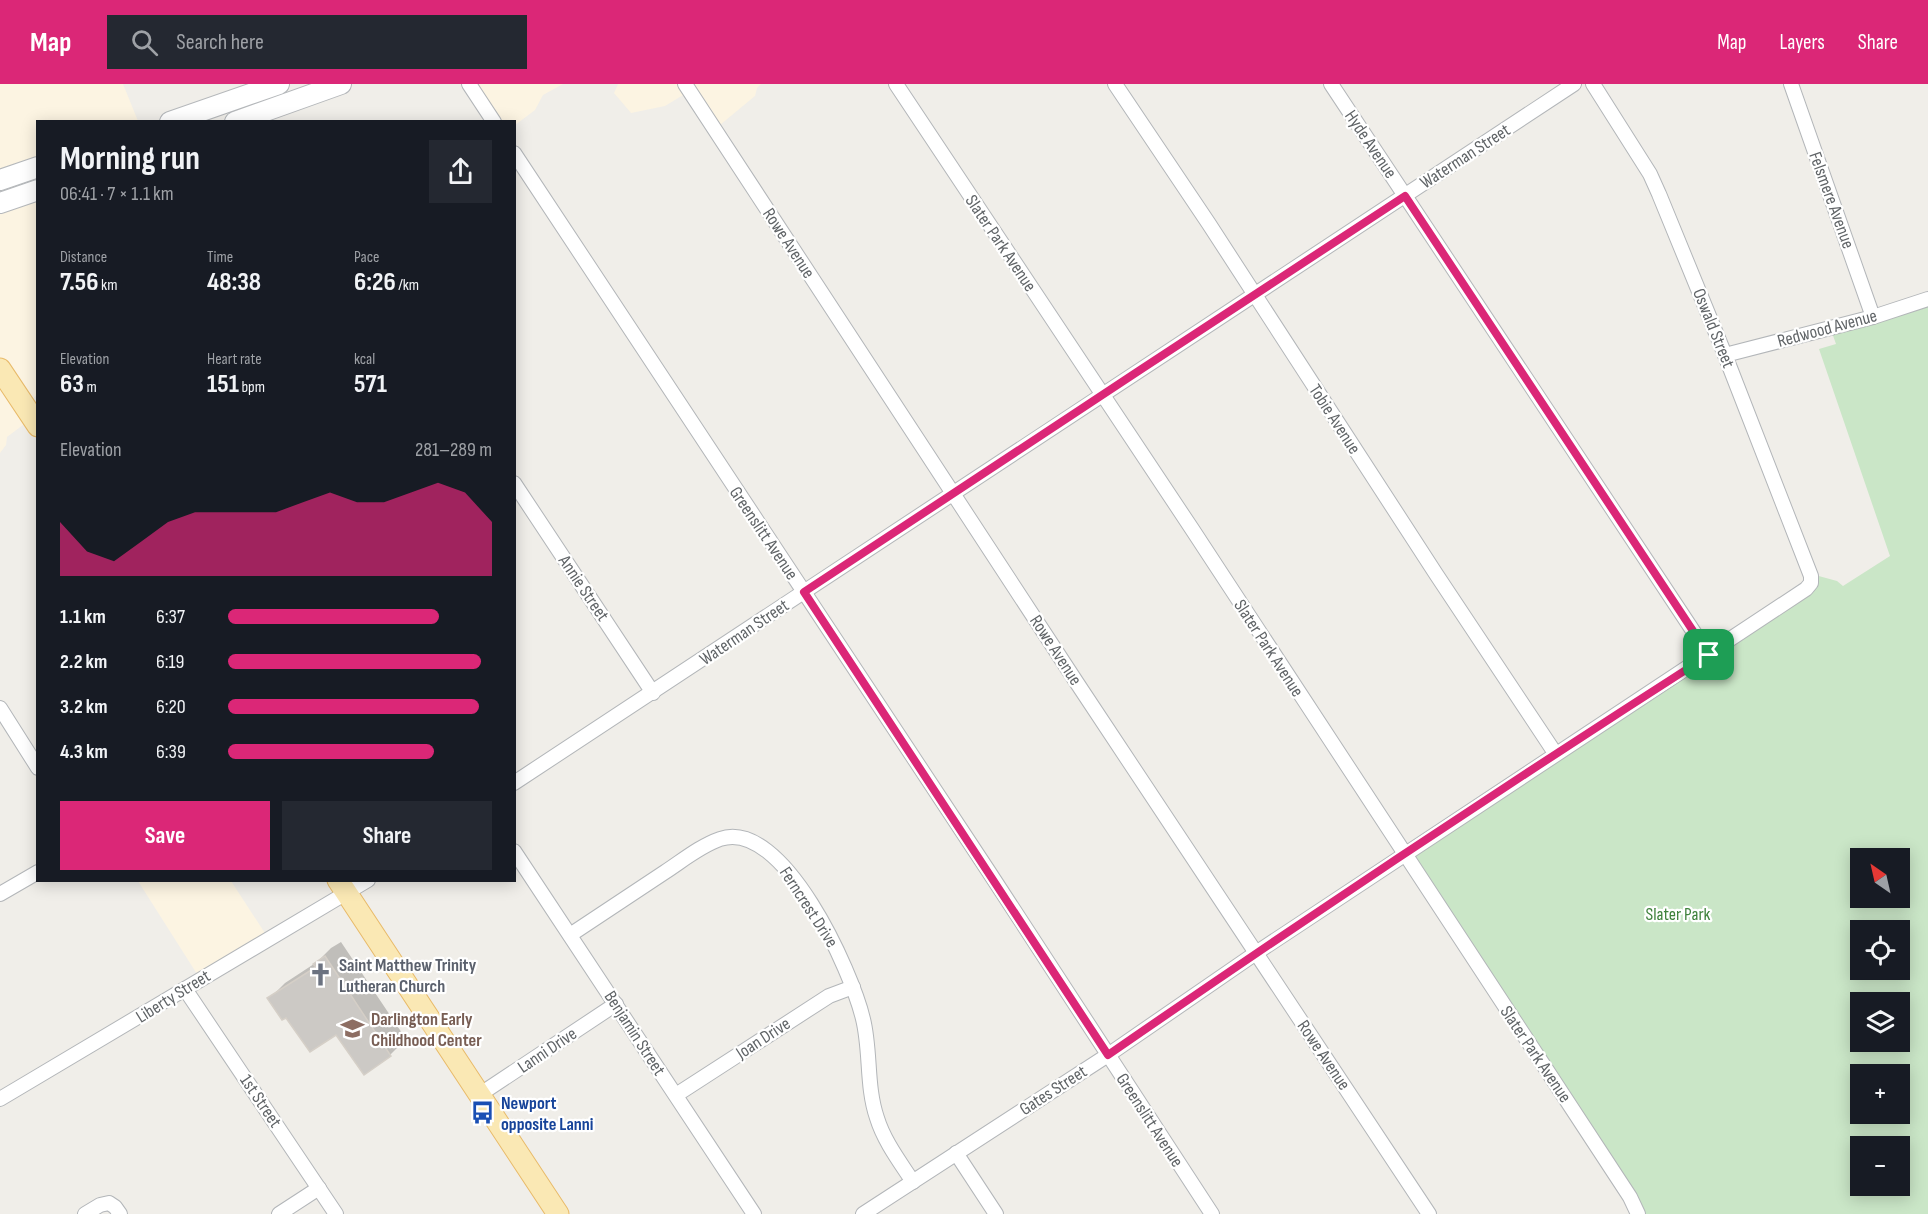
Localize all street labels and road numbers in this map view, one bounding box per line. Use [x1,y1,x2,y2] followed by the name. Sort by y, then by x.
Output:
[1340,106,1401,182] street label: Hyde Avenue
[1416,119,1515,193] street label: Waterman Street
[1804,149,1859,251] street label: Felsmere Avenue
[961,191,1041,295] street label: Slater Park Avenue
[758,204,819,282] street label: Rowe Avenue
[1688,285,1739,371] street label: Oswald Street
[1775,305,1879,352] street label: Redwood Avenue
[1304,381,1365,458] street label: Tobie Avenue
[725,483,802,584] street label: Greenslitt Avenue
[553,551,614,626] street label: Annie Street
[696,595,793,670] street label: Waterman Street
[1229,596,1308,701] street label: Slater Park Avenue
[1025,611,1086,689] street label: Rowe Avenue
[775,863,842,952] street label: Ferncrest Drive
[132,965,215,1027] street label: Liberty Street
[599,987,670,1080] street label: Benjamin Street
[1496,1002,1576,1106] street label: Slater Park Avenue
[732,1013,794,1064] street label: Joan Drive
[1293,1016,1355,1094] street label: Rowe Avenue
[514,1023,581,1078] street label: Lanni Drive
[1016,1061,1091,1120] street label: Gates Street
[1112,1069,1188,1171] street label: Greenslitt Avenue
[235,1071,286,1132] street label: 1st Street

